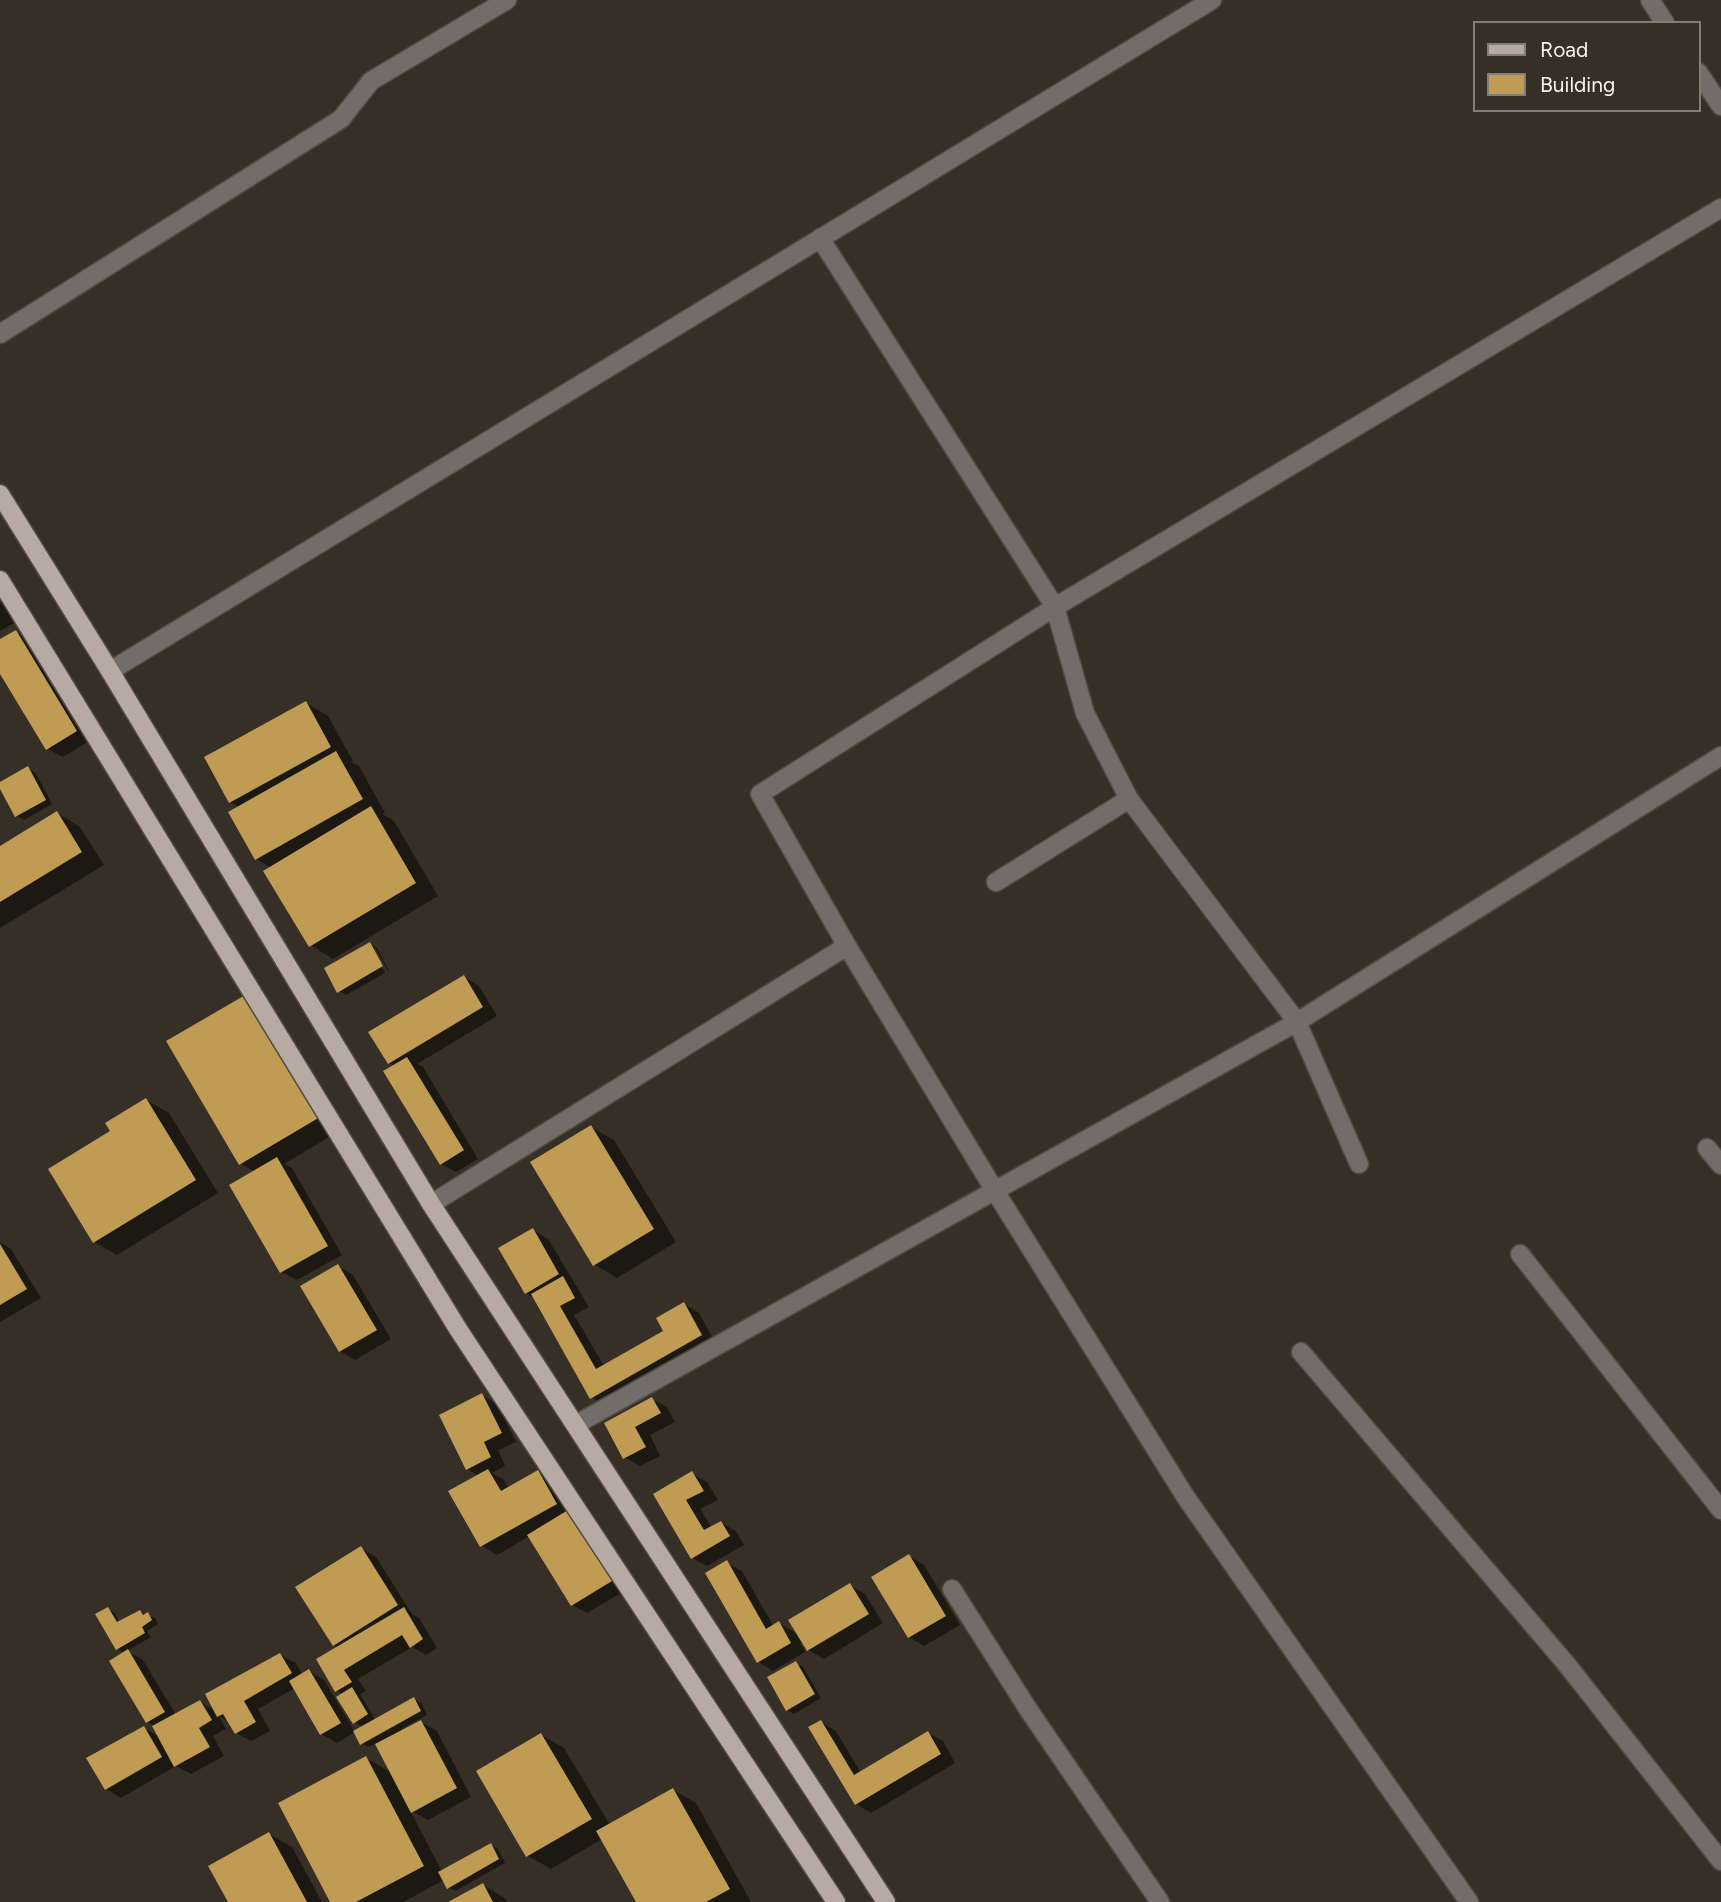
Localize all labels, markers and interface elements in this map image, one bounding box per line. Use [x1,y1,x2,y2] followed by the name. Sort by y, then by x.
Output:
[1472,21,1700,112] legend
[1540,37,1588,62] text: Road
[1540,72,1615,97] text: Building

